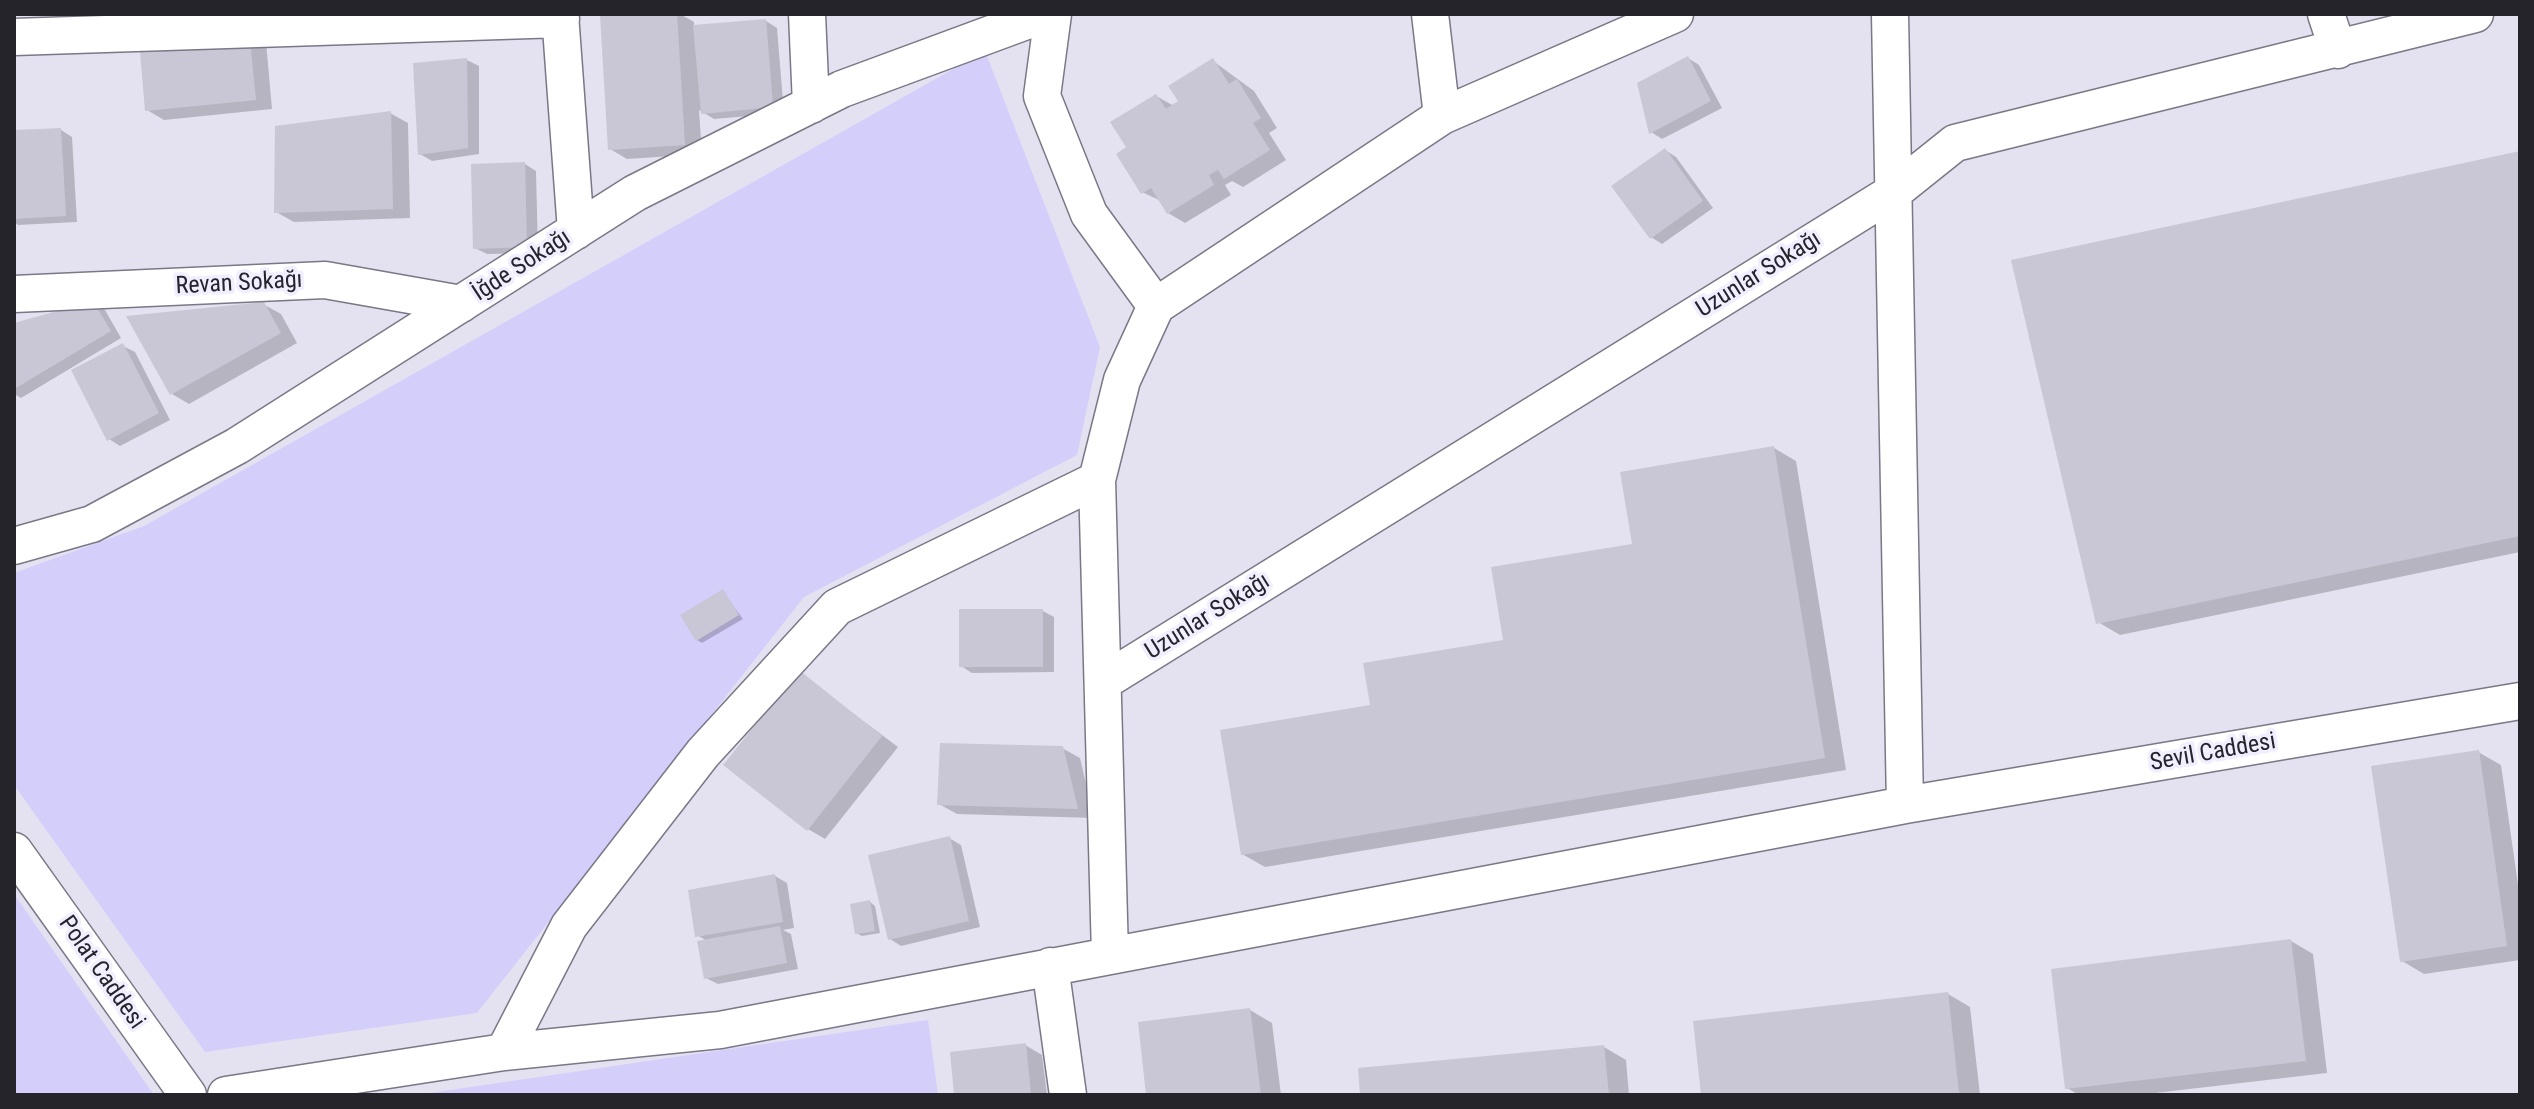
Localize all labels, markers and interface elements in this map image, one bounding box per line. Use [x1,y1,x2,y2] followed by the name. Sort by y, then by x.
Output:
[468,224,576,308] street label: İğde Sokağı
[1691,225,1827,325] street label: Uzunlar Sokağı
[175,266,303,302] street label: Revan Sokağı
[1140,567,1276,667] street label: Uzunlar Sokağı
[2148,728,2278,778] street label: Sevil Caddesi
[52,911,150,1035] street label: Polat Caddesi

